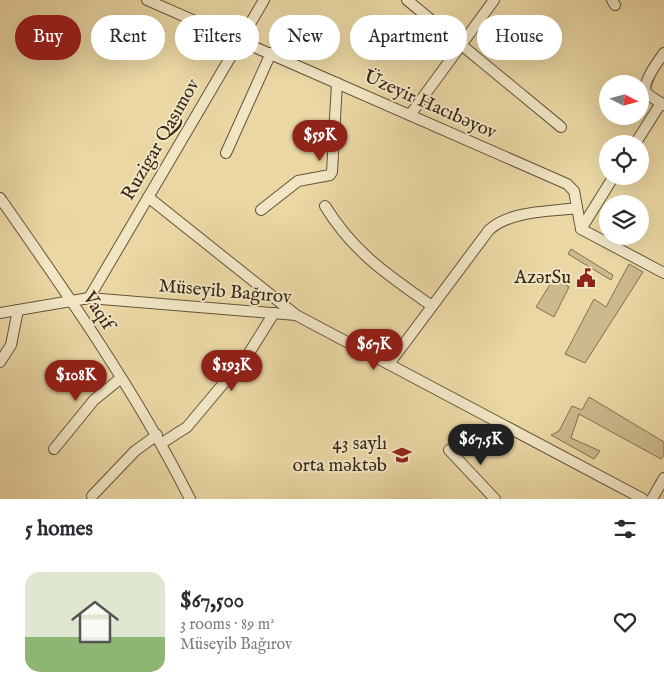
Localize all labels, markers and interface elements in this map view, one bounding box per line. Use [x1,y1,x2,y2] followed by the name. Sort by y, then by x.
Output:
[15,15,81,60] chip: Buy
[91,15,165,60] chip: Rent
[175,15,259,60] chip: Filters
[269,15,340,60] chip: New
[350,15,467,60] chip: Apartment
[477,15,562,60] chip: House
[360,65,500,145] street label: Üzeyir Hacıbəyov
[117,74,206,205] street label: Ruzigar Qasımov
[599,75,649,125] north arrow
[599,75,649,245] map controls
[290,120,350,162] pin: $59K
[303,126,337,146] text: $59K
[599,135,649,185] button: locate
[599,195,649,245] button: layers
[513,266,571,290] place label: AzərSu
[575,267,597,289] public building icon: AzərSu
[158,274,293,310] street label: Müseyib Bağırov
[76,286,121,337] street label: Vaqif
[344,328,404,371] pin: $67K
[357,335,391,355] text: $67K
[197,350,267,392] pin: $193K
[212,356,252,376] text: $193K
[41,360,111,402] pin: $108K
[56,366,96,386] text: $108K
[440,424,522,466] pin: $67.5K
[459,430,503,450] text: $67.5K
[293,432,387,478] place label: 43 saylı orta məktəb
[391,444,413,466] school or university icon: 43 saylı orta məktəb
[611,515,639,543] icon: filters
[25,516,93,543] text: 5 homes
[180,588,244,615] text: $67,500
[65,592,125,652] icon: home
[611,608,639,636] icon: heart
[180,615,275,635] text: 3 rooms · 89 m²
[180,635,292,655] text: Müseyib Bağırov

